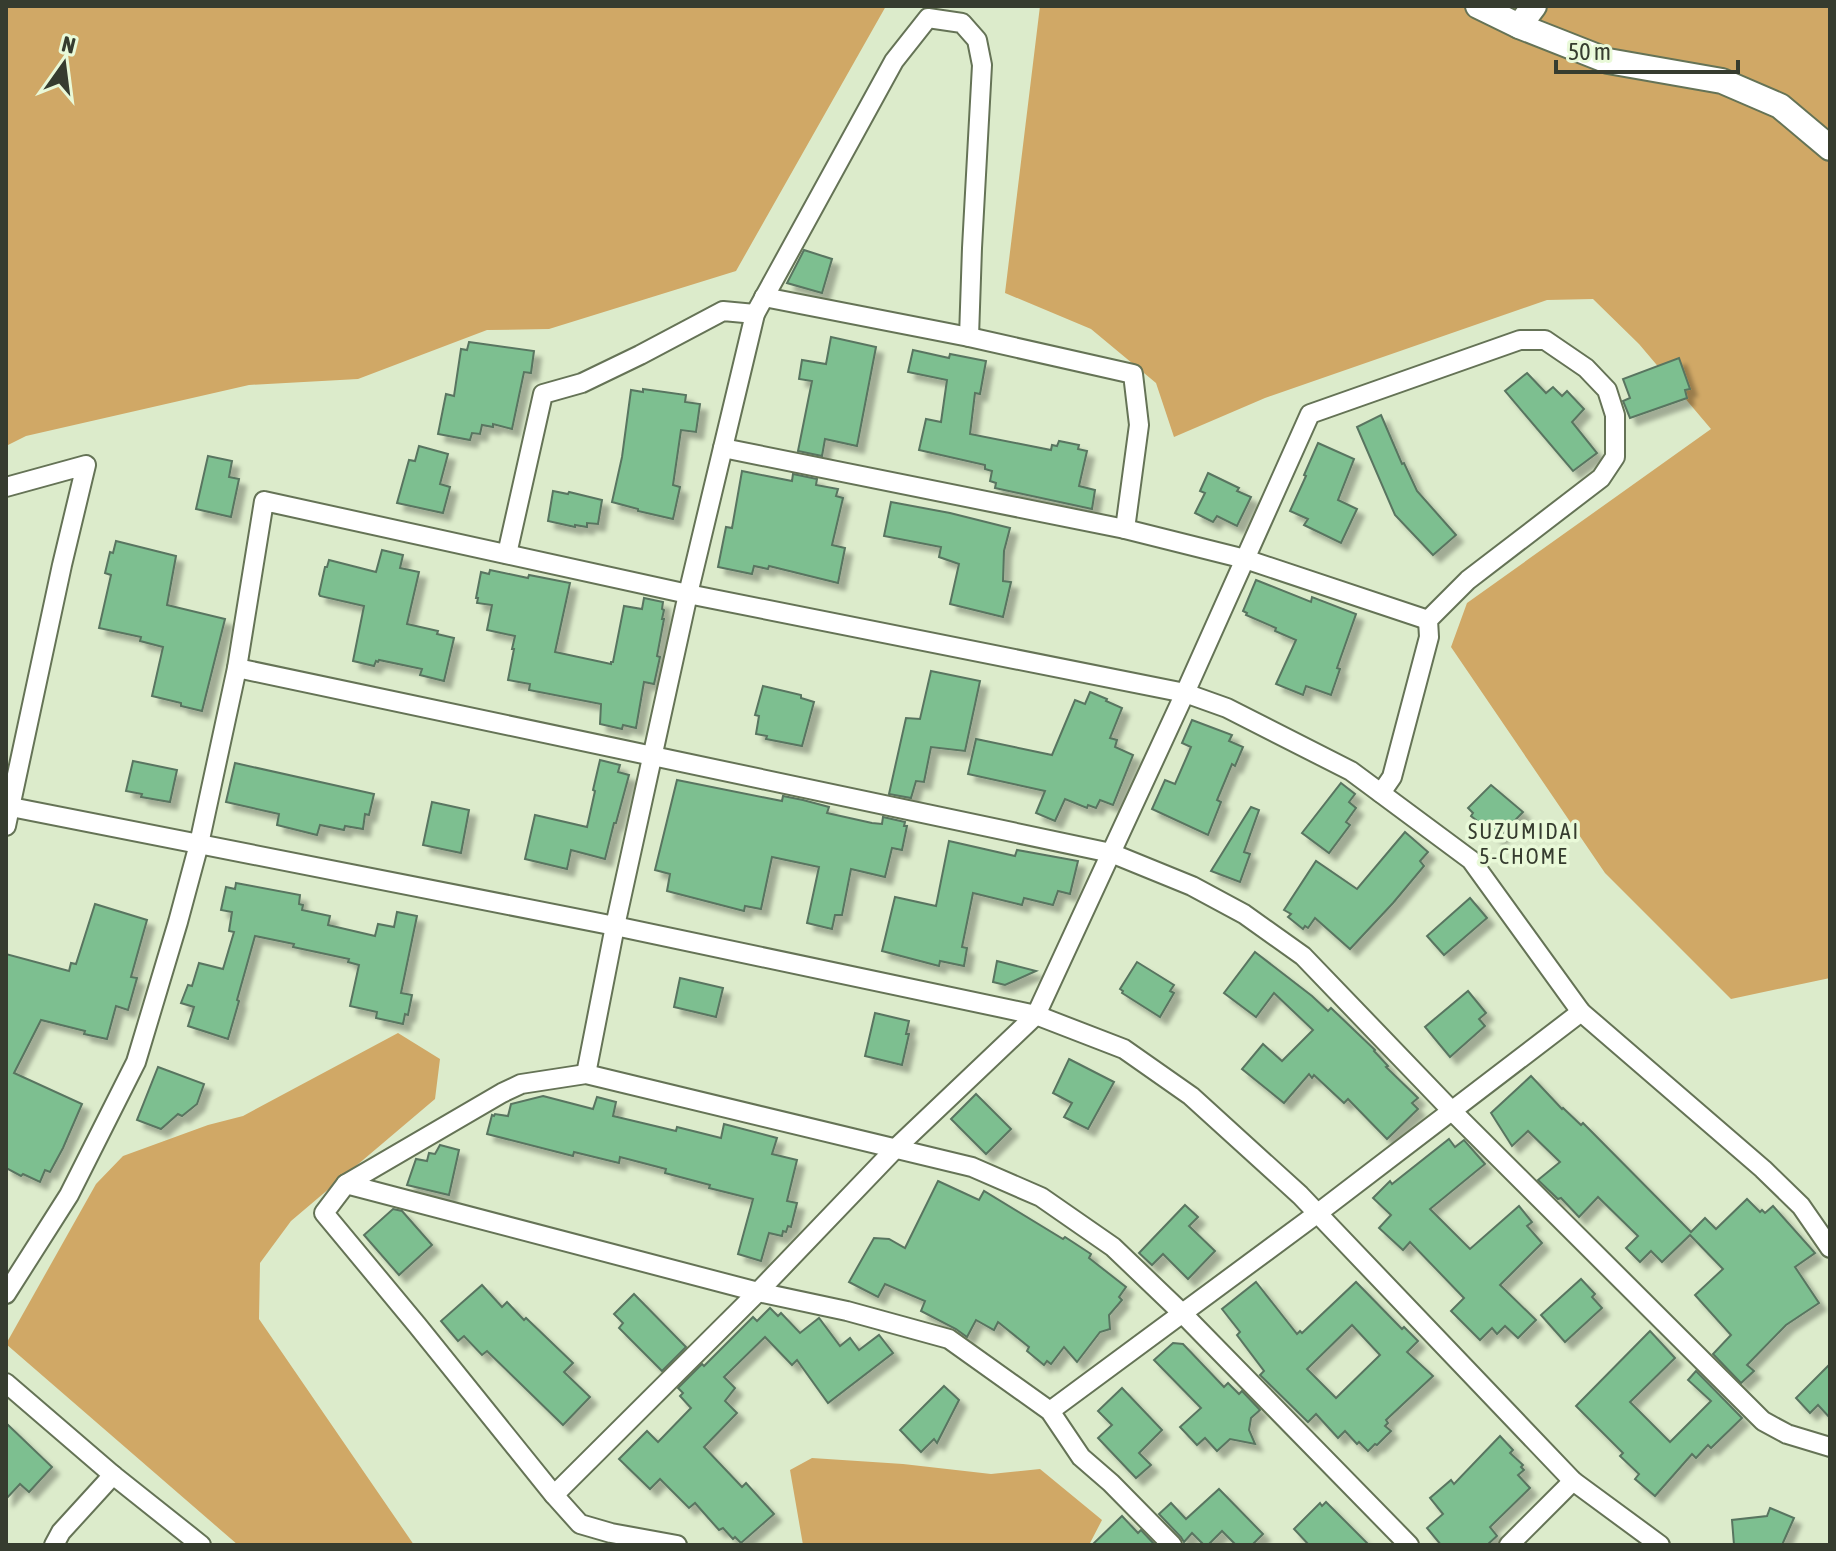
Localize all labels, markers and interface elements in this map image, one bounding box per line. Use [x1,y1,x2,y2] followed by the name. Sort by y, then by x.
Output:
[24,24,104,104] north arrow
[1556,24,1738,74] scale bar
[59,30,78,59] text: N
[1568,38,1611,65] text: 50 m
[1468,818,1580,869] district label: SUZUMIDAI 5-CHOME

